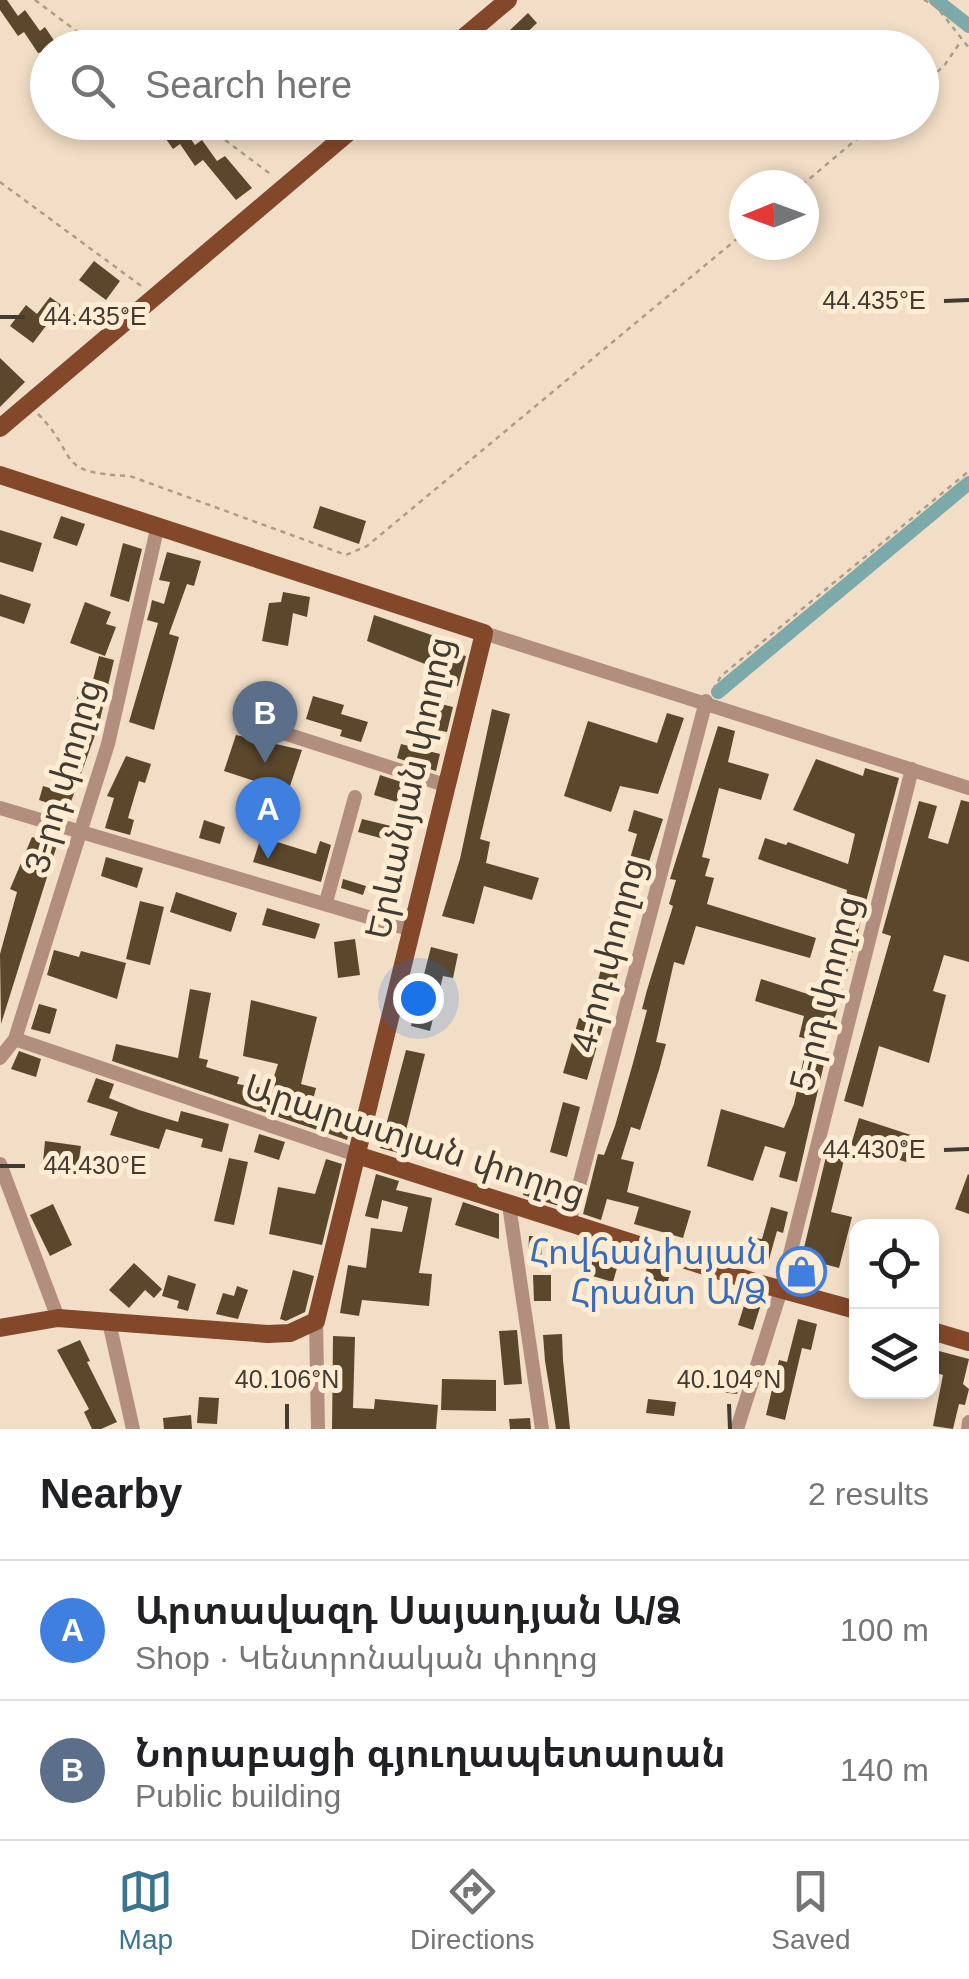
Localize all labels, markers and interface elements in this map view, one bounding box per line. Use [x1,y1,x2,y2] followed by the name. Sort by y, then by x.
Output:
[30,30,939,140] search box
[65,58,120,113] icon: search
[145,64,352,106] text: Search here
[729,170,819,260] north arrow
[822,286,926,314] text: 44.435°E
[43,302,147,330] text: 44.435°E
[357,633,461,943] street label: Երևանյան փողոց
[16,675,110,877] street label: 3-րդ փողոց
[232,680,298,763] pin: B
[236,776,300,859] pin: A
[563,853,653,1057] street label: 4-րդ փողոց
[781,891,869,1095] street label: 5-րդ փողոց
[393,973,444,1024] your location
[240,1066,590,1214] street label: Արարատյան փողոց
[822,1135,926,1163] text: 44.430°E
[43,1151,147,1179] text: 44.430°E
[849,1219,939,1399] map controls
[849,1219,939,1309] button: locate
[530,1232,767,1312] place label: Հովհանիսյան Հրանտ Ա/Ձ
[776,1246,828,1298] shop icon: Հովհանիսյան Հրանտ Ա/Ձ
[849,1309,939,1399] button: layers
[235,1365,339,1393] text: 40.106°N
[677,1365,781,1393] text: 40.104°N
[40,1470,182,1517] text: Nearby
[808,1476,929,1512] text: 2 results
[135,1590,681,1632] text: Արտավազդ Սայադյան Ա/Ձ
[61,1612,84,1648] text: A
[840,1612,929,1648] text: 100 m
[135,1640,598,1676] text: Shop · Կենտրոնական փողոց
[135,1733,726,1775] text: Նորաբացի գյուղապետարան
[61,1752,84,1788] text: B
[840,1752,929,1788] text: 140 m
[135,1778,341,1814] text: Public building
[118,1864,173,1956] tab: Map
[410,1864,535,1956] tab: Directions
[771,1864,851,1956] tab: Saved

